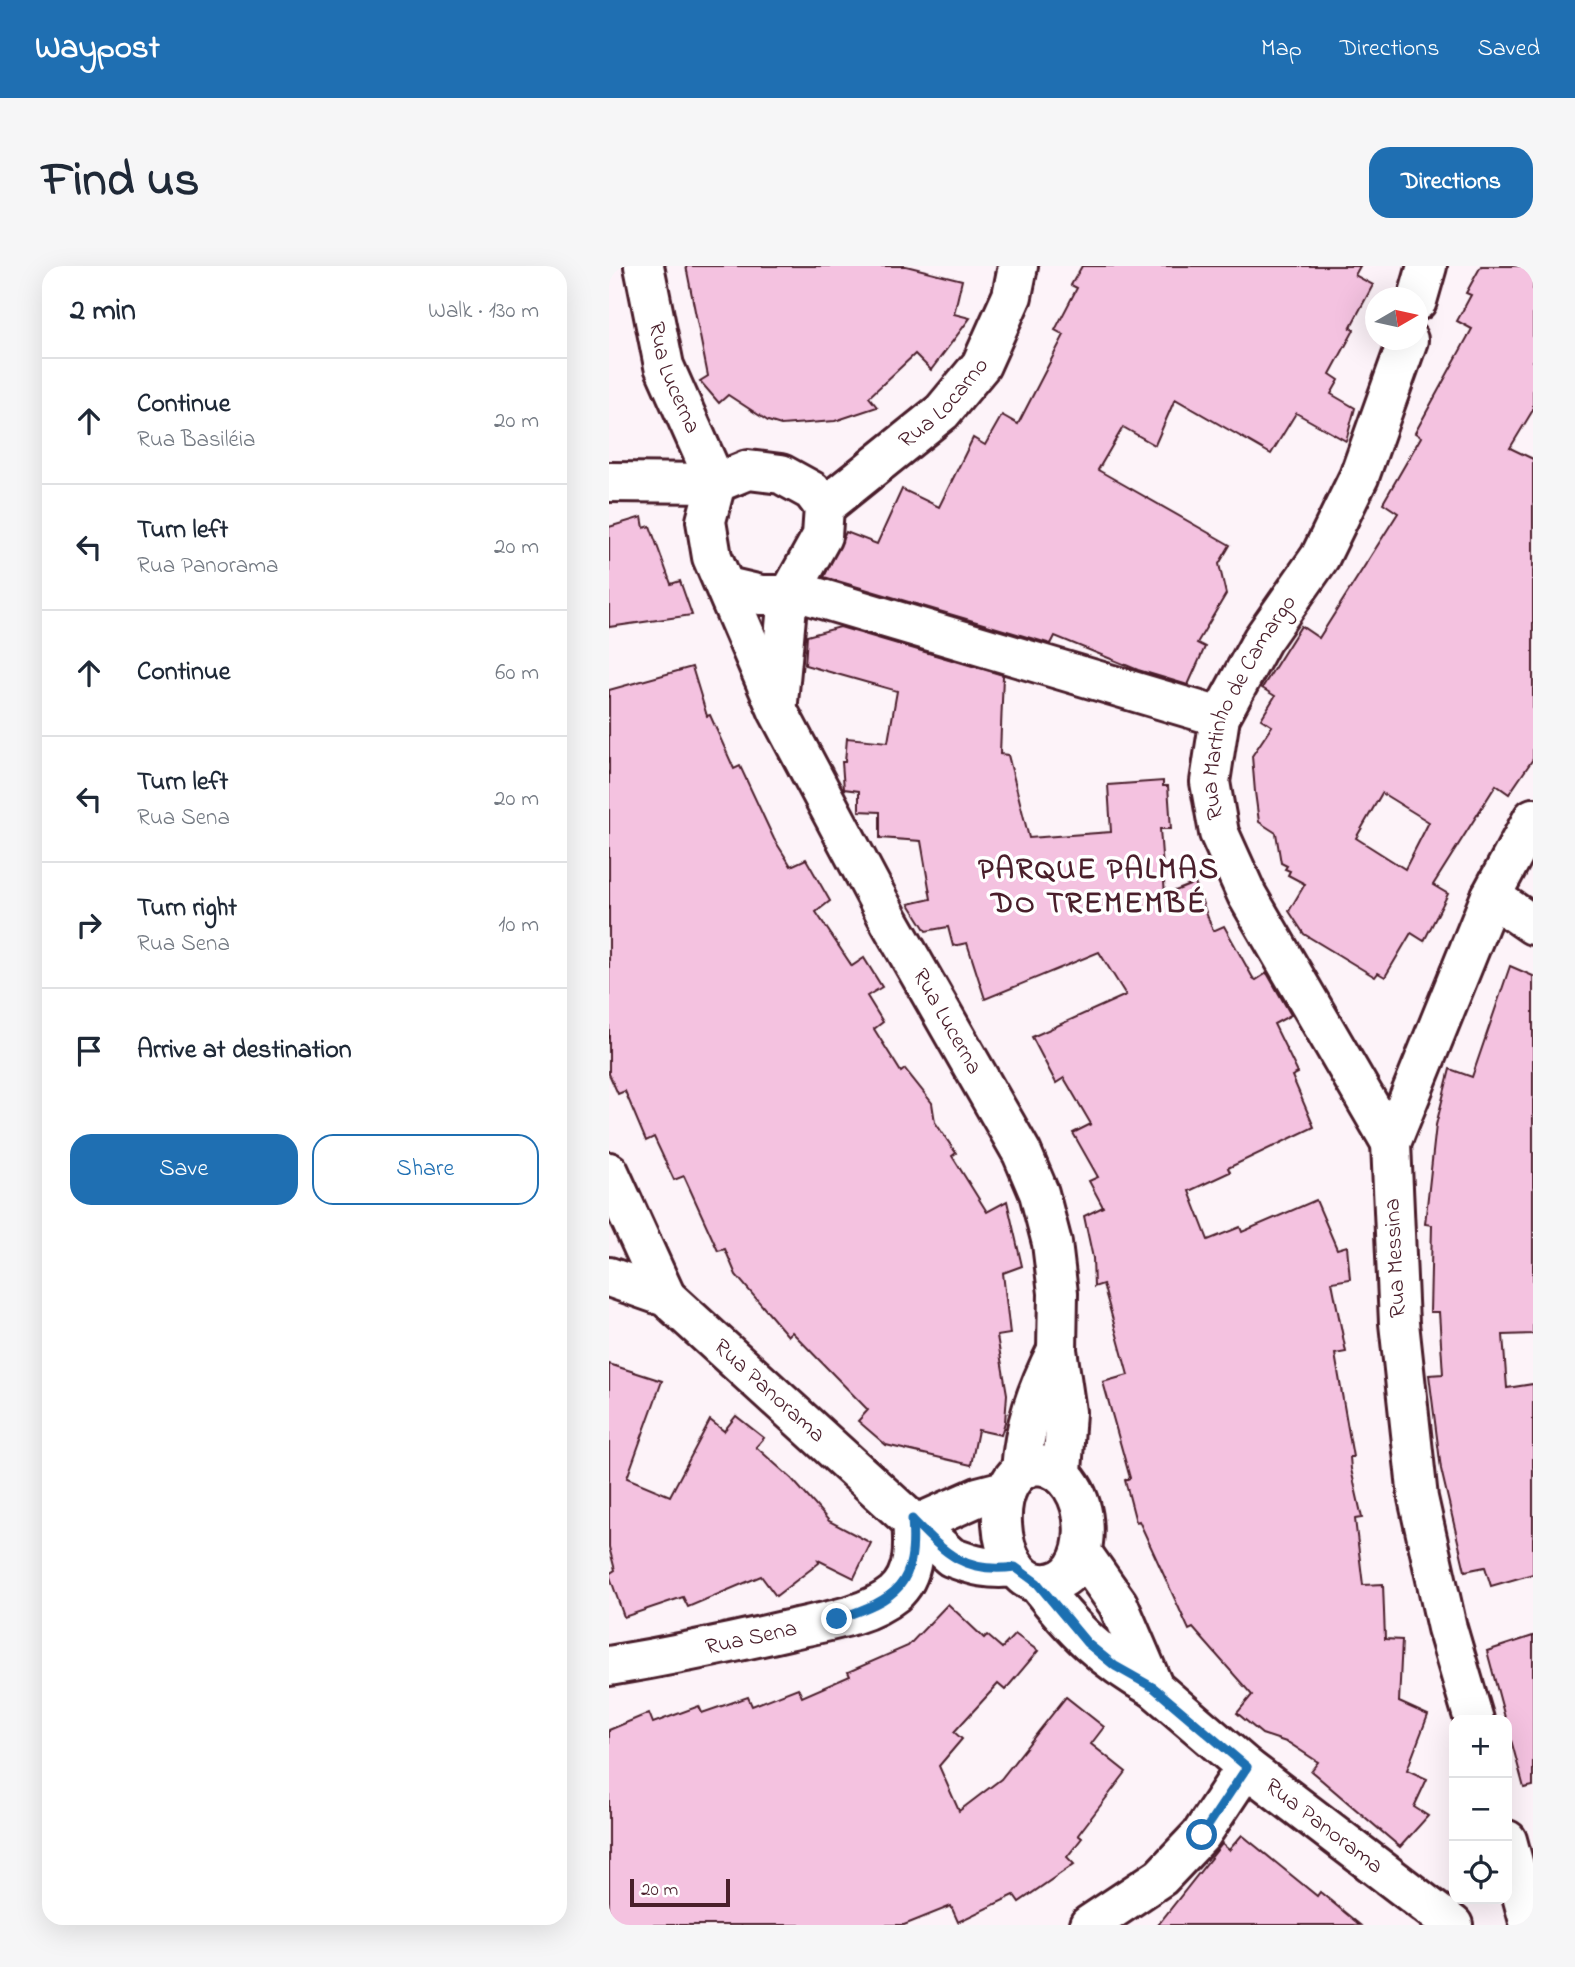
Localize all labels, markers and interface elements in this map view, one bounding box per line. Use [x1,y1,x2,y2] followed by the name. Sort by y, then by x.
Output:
[35,25,160,73] text: Waypost
[1261,32,1302,67] text: Map
[1340,32,1439,67] text: Directions
[1477,32,1540,67] text: Saved
[42,146,199,218] text: Find us
[1369,147,1533,218] button: Directions
[1365,287,1428,350] north arrow
[70,290,136,334] text: 2 min
[428,295,539,328] text: Walk · 130 m
[639,319,709,439] street label: Rua Lucerna
[892,350,997,457] street label: Rua Locarno
[137,386,230,424] text: Continue
[70,402,108,440] icon: ahead
[494,405,539,438] text: 20 m
[137,424,255,457] text: Rua Basiléia
[137,512,228,550] text: Turn left
[70,528,108,566] icon: left
[494,531,539,564] text: 20 m
[137,550,278,583] text: Rua Panorama
[1194,588,1305,822] street label: Rua Martinho de Camargo
[70,654,108,692] icon: ahead
[137,654,230,692] text: Continue
[495,657,539,690] text: 60 m
[137,764,228,802] text: Turn left
[70,780,108,818] icon: left
[494,783,539,816] text: 20 m
[137,802,230,835] text: Rua Sena
[978,849,1220,927] district label: PARQUE PALMAS DO TREMEMBÉ
[137,890,237,928] text: Turn right
[70,906,108,944] icon: right
[498,909,539,942] text: 10 m
[137,928,230,961] text: Rua Sena
[904,963,990,1081] street label: Rua Lucerna
[70,1032,108,1070] icon: arrive
[137,1032,352,1070] text: Arrive at destination
[70,1134,298,1205] button: Save
[312,1134,539,1205] button: Share
[1376,1197,1416,1319] street label: Rua Messina
[706,1331,833,1451] street label: Rua Panorama
[821,1603,852,1634] route end
[702,1612,800,1664] street label: Rua Sena
[1449,1715,1512,1904] map controls
[1449,1715,1512,1778] button: +
[1258,1770,1390,1882] street label: Rua Panorama
[1449,1778,1512,1841] button: −
[1186,1819,1217,1850] route start
[1449,1841,1512,1904] button: locate
[630,1876,730,1908] scale bar
[641,1877,678,1904] text: 20 m

